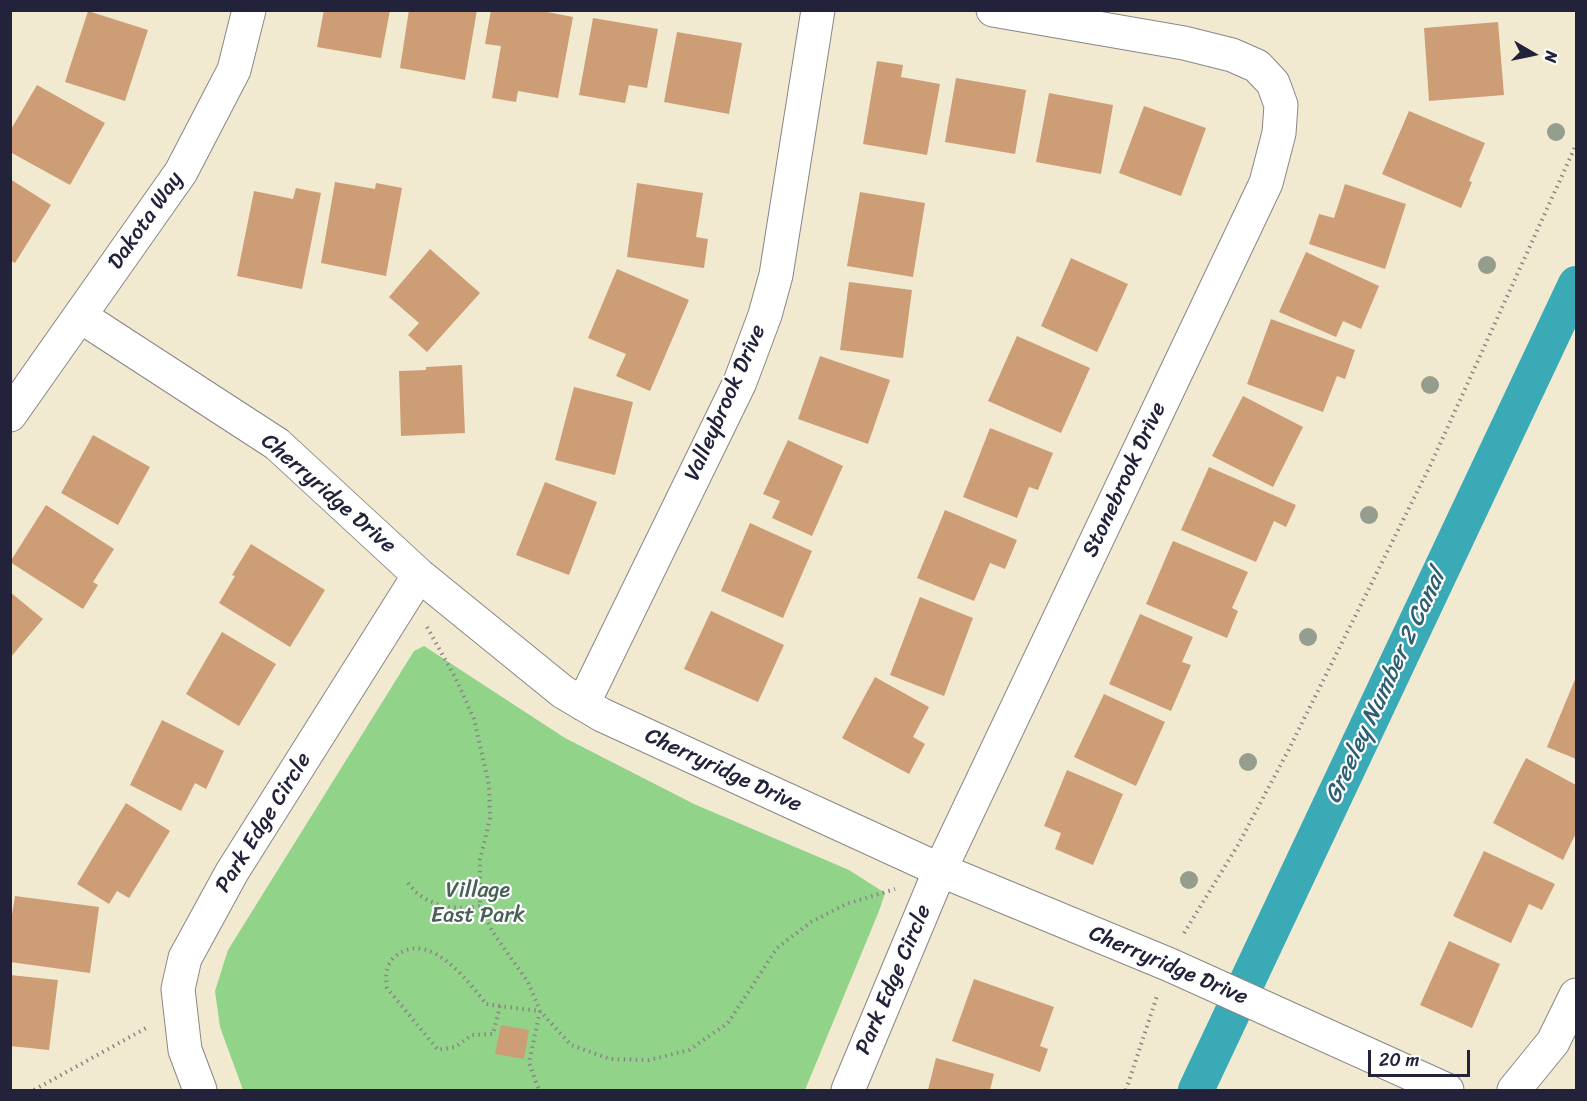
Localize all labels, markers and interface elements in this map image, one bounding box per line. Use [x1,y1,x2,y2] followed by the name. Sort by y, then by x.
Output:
[1503,24,1563,84] north arrow
[1536,49,1566,65] text: N
[103,167,189,275] street label: Dakota Way
[680,321,772,485] street label: Valleybrook Drive
[1078,398,1172,562] street label: Stonebrook Drive
[255,428,401,560] street label: Cherryridge Drive
[1319,566,1453,808] water label: Greeley Number 2 Canal
[640,723,806,819] street label: Cherryridge Drive
[210,748,318,898] street label: Park Edge Circle
[431,878,525,930] park label: Village East Park
[851,901,937,1059] street label: Park Edge Circle
[1085,921,1251,1011] street label: Cherryridge Drive
[1371,1038,1473,1076] scale bar
[1379,1044,1419,1076] text: 20 m

